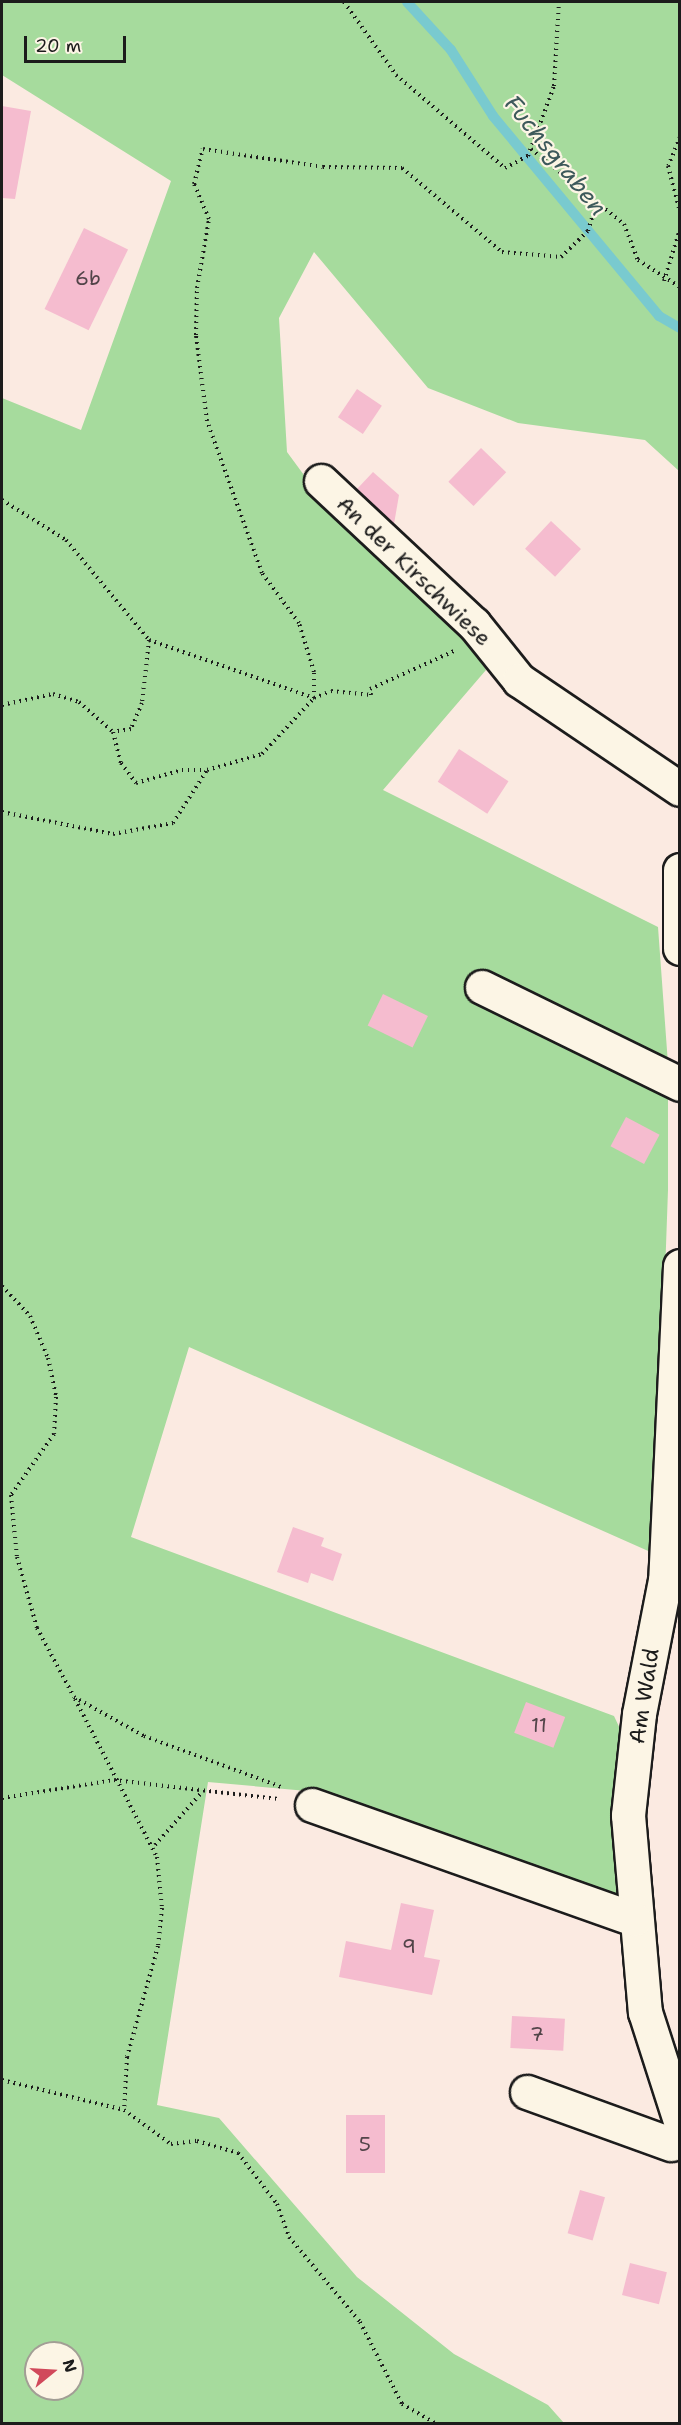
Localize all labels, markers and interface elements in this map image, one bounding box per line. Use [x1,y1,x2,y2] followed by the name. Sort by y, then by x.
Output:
[27,24,129,62] scale bar
[35,34,81,58] text: 20 m
[498,90,612,222] water label: Fuchsgraben
[75,266,101,290] house number: 6b
[331,491,497,651] street label: An der Kirschwiese
[623,1646,665,1746] street label: Am Wald
[531,1713,547,1737] house number: 11
[402,1934,416,1958] house number: 9
[530,2022,544,2046] house number: 7
[359,2132,371,2156] house number: 5
[24,2341,84,2401] north arrow
[58,2357,82,2375] text: N

